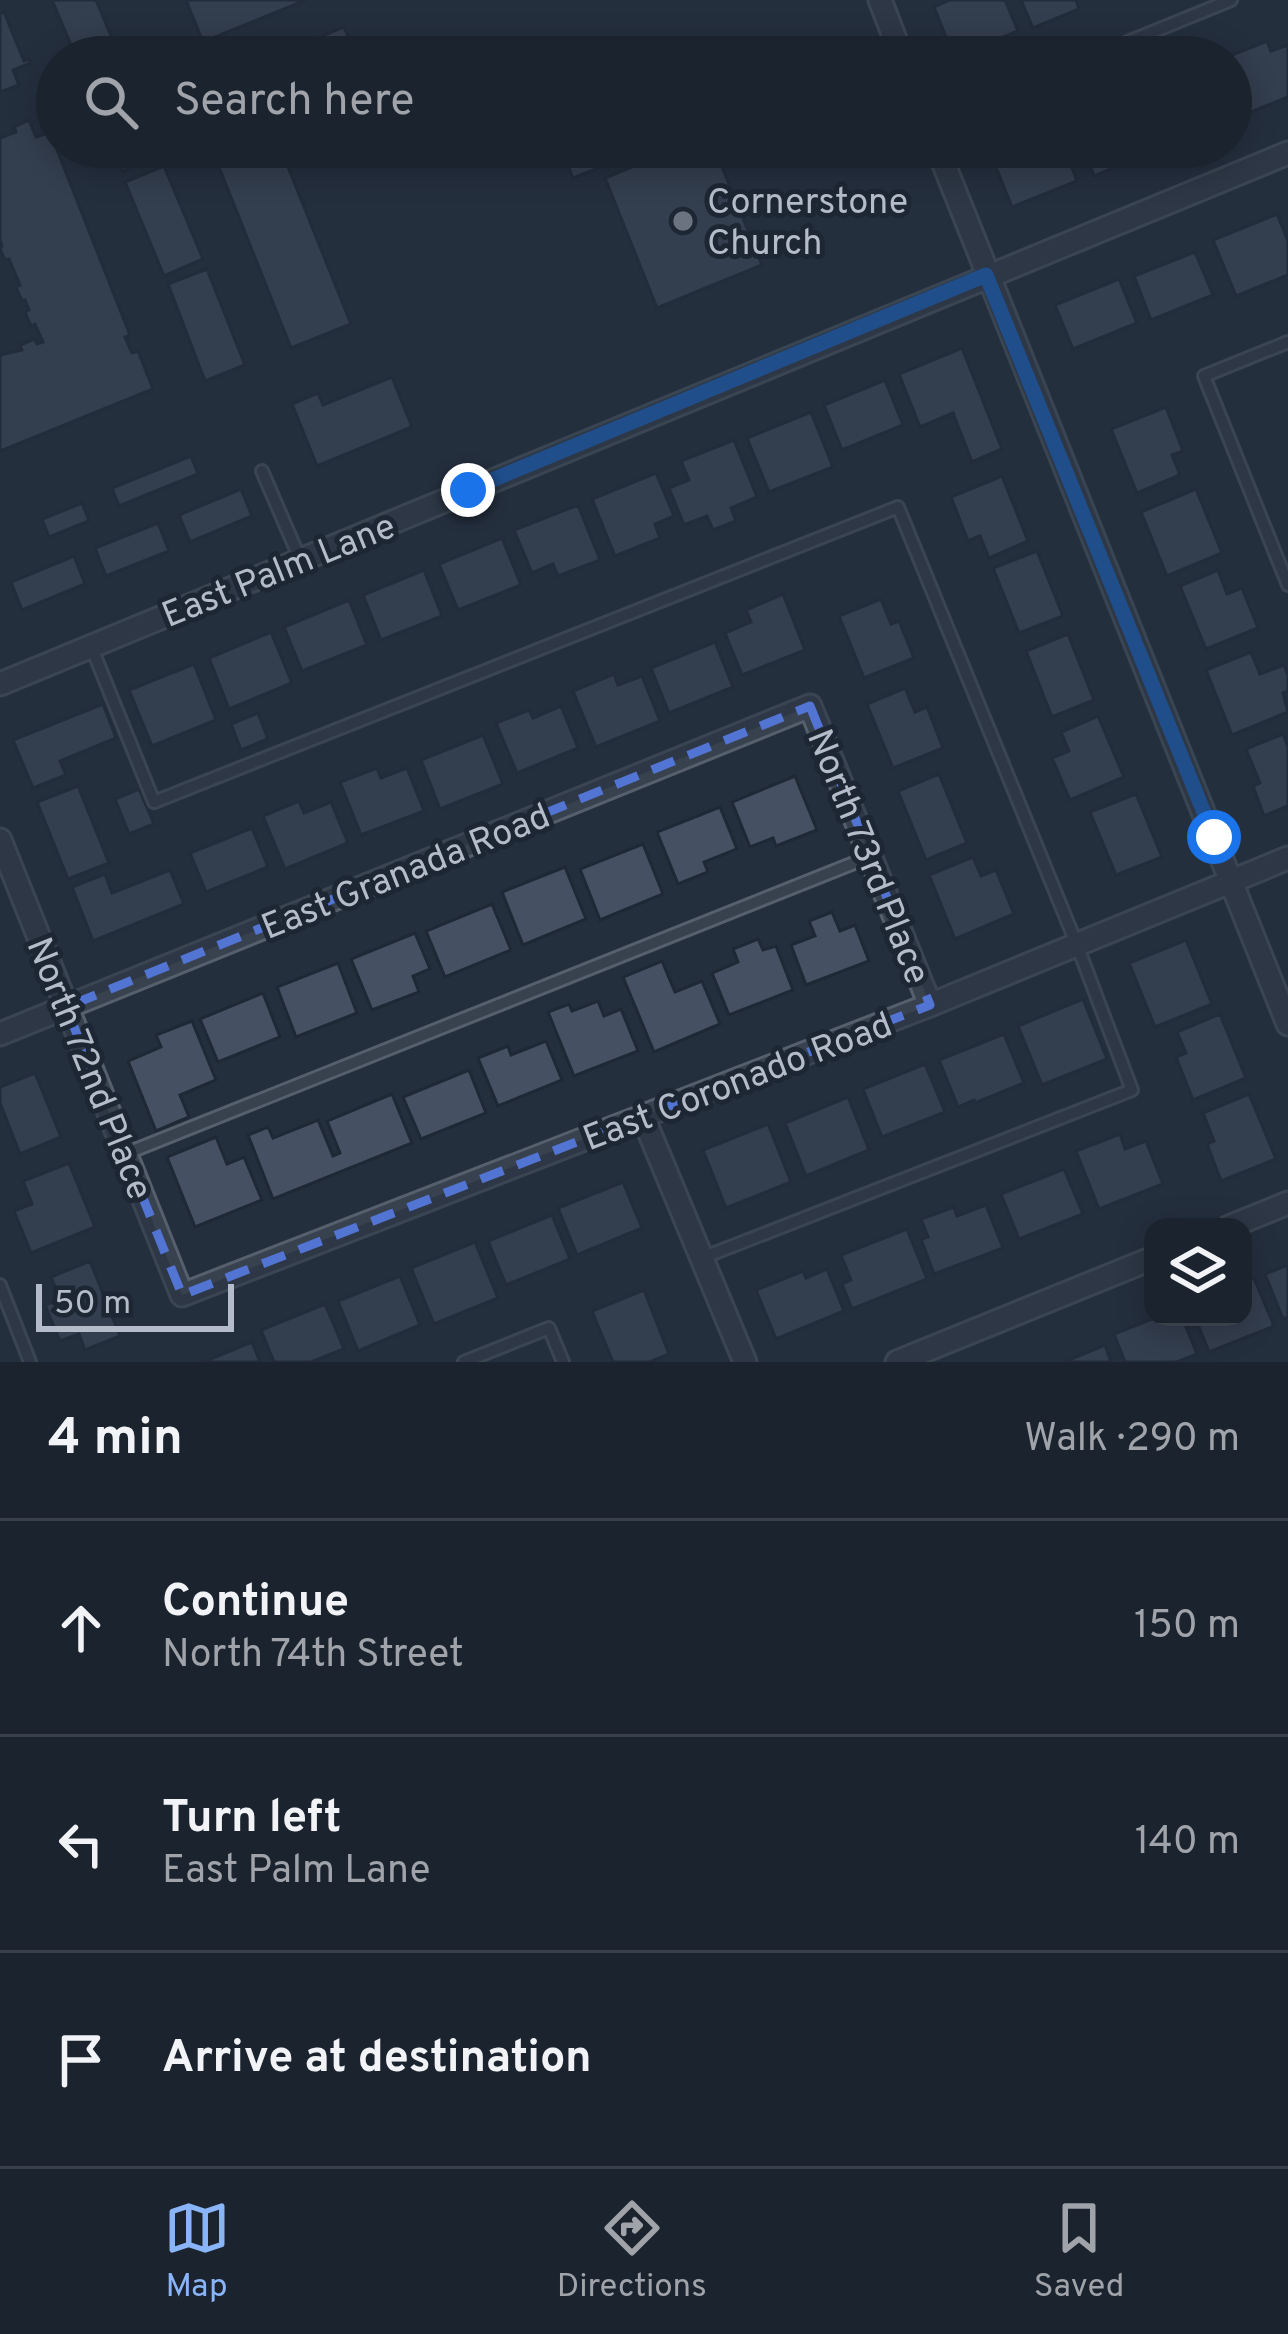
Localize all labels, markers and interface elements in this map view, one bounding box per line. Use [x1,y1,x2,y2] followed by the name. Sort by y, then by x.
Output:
[36,36,1252,168] search box
[78,69,144,135] icon: search
[174,74,414,131] text: Search here
[707,181,908,268] place label: Cornerstone Church
[670,208,696,234] marker: Cornerstone Church
[441,463,495,517] route end
[156,505,403,640] street label: East Palm Lane
[794,723,938,992] street label: North 73rd Place
[255,795,558,953] street label: East Granada Road
[1187,810,1241,864] route start
[14,931,161,1208] street label: North 72nd Place
[577,1004,899,1164] street label: East Coronado Road
[1144,1218,1252,1326] map controls
[1144,1218,1252,1326] button: layers
[36,1278,234,1331] scale bar
[54,1284,131,1326] text: 50 m
[48,1408,183,1473] text: 4 min
[1024,1416,1240,1465] text: Walk · 290 m
[162,1575,349,1632] text: Continue
[48,1595,114,1661] icon: ahead
[1134,1603,1240,1652] text: 150 m
[162,1632,464,1681] text: North 74th Street
[162,1791,341,1848] text: Turn left
[48,1811,114,1877] icon: left
[1135,1819,1240,1868] text: 140 m
[162,1848,431,1897] text: East Palm Lane
[48,2027,114,2093] icon: arrive
[162,2031,592,2088] text: Arrive at destination
[164,2195,230,2309] tab: Map
[557,2195,707,2309] tab: Directions
[1034,2195,1124,2309] tab: Saved

